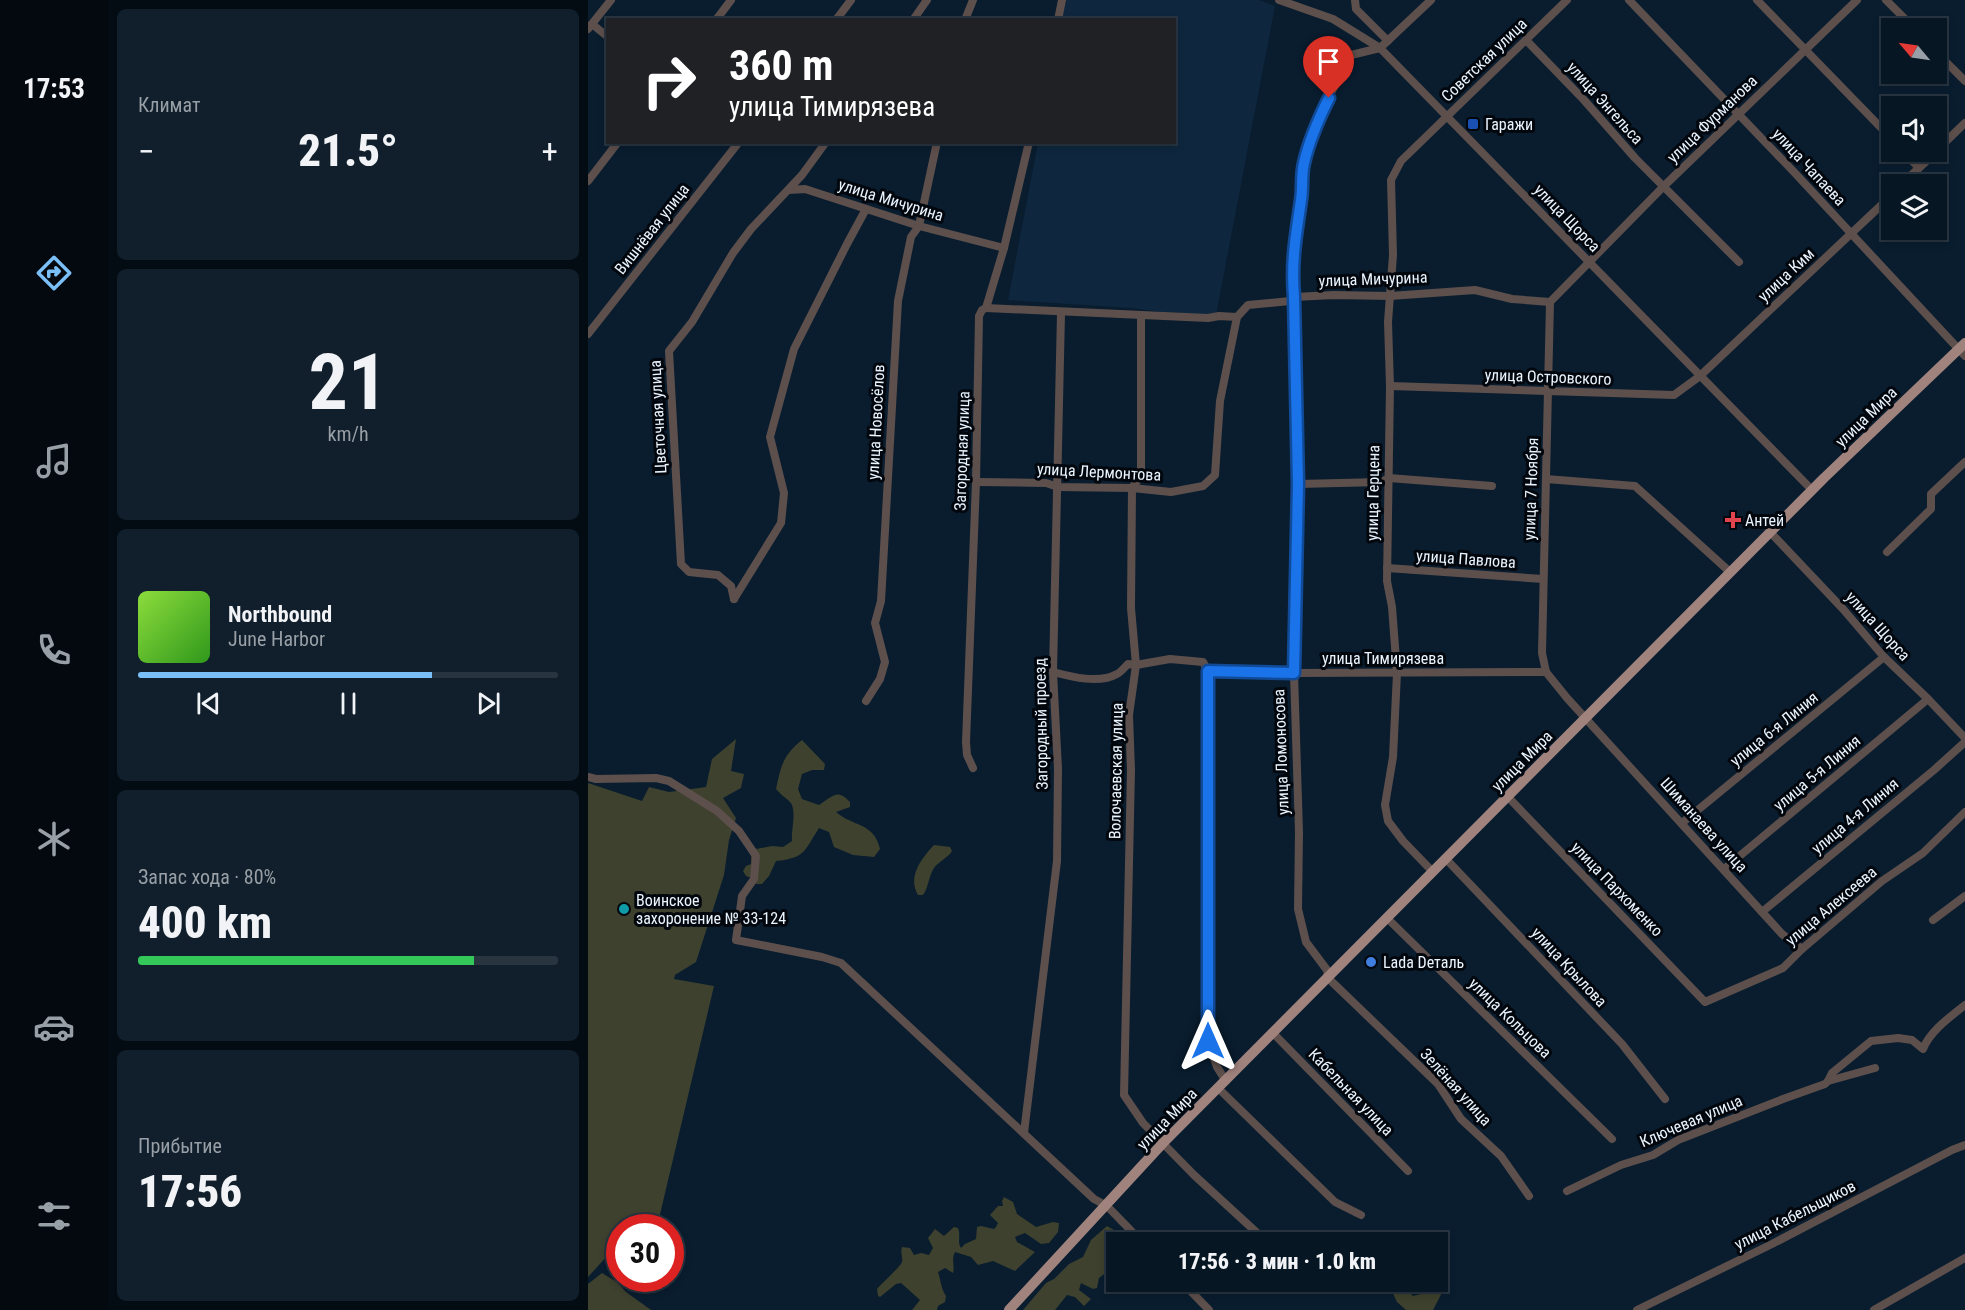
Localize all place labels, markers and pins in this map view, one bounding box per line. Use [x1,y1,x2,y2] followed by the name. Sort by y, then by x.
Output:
[1303,36,1354,98] pin
[1485,115,1533,134] place label: Гаражи
[1466,117,1480,131] marker: Гаражи
[1745,511,1784,530] place label: Антей
[1726,513,1740,527] marker: Антей
[636,891,786,928] place label: Воинское захоронение № 33-124
[617,902,631,916] marker: Воинское захоронение № 33-124
[1383,953,1464,972] place label: Lada Dеталь
[1364,955,1378,969] marker: Lada Dеталь

